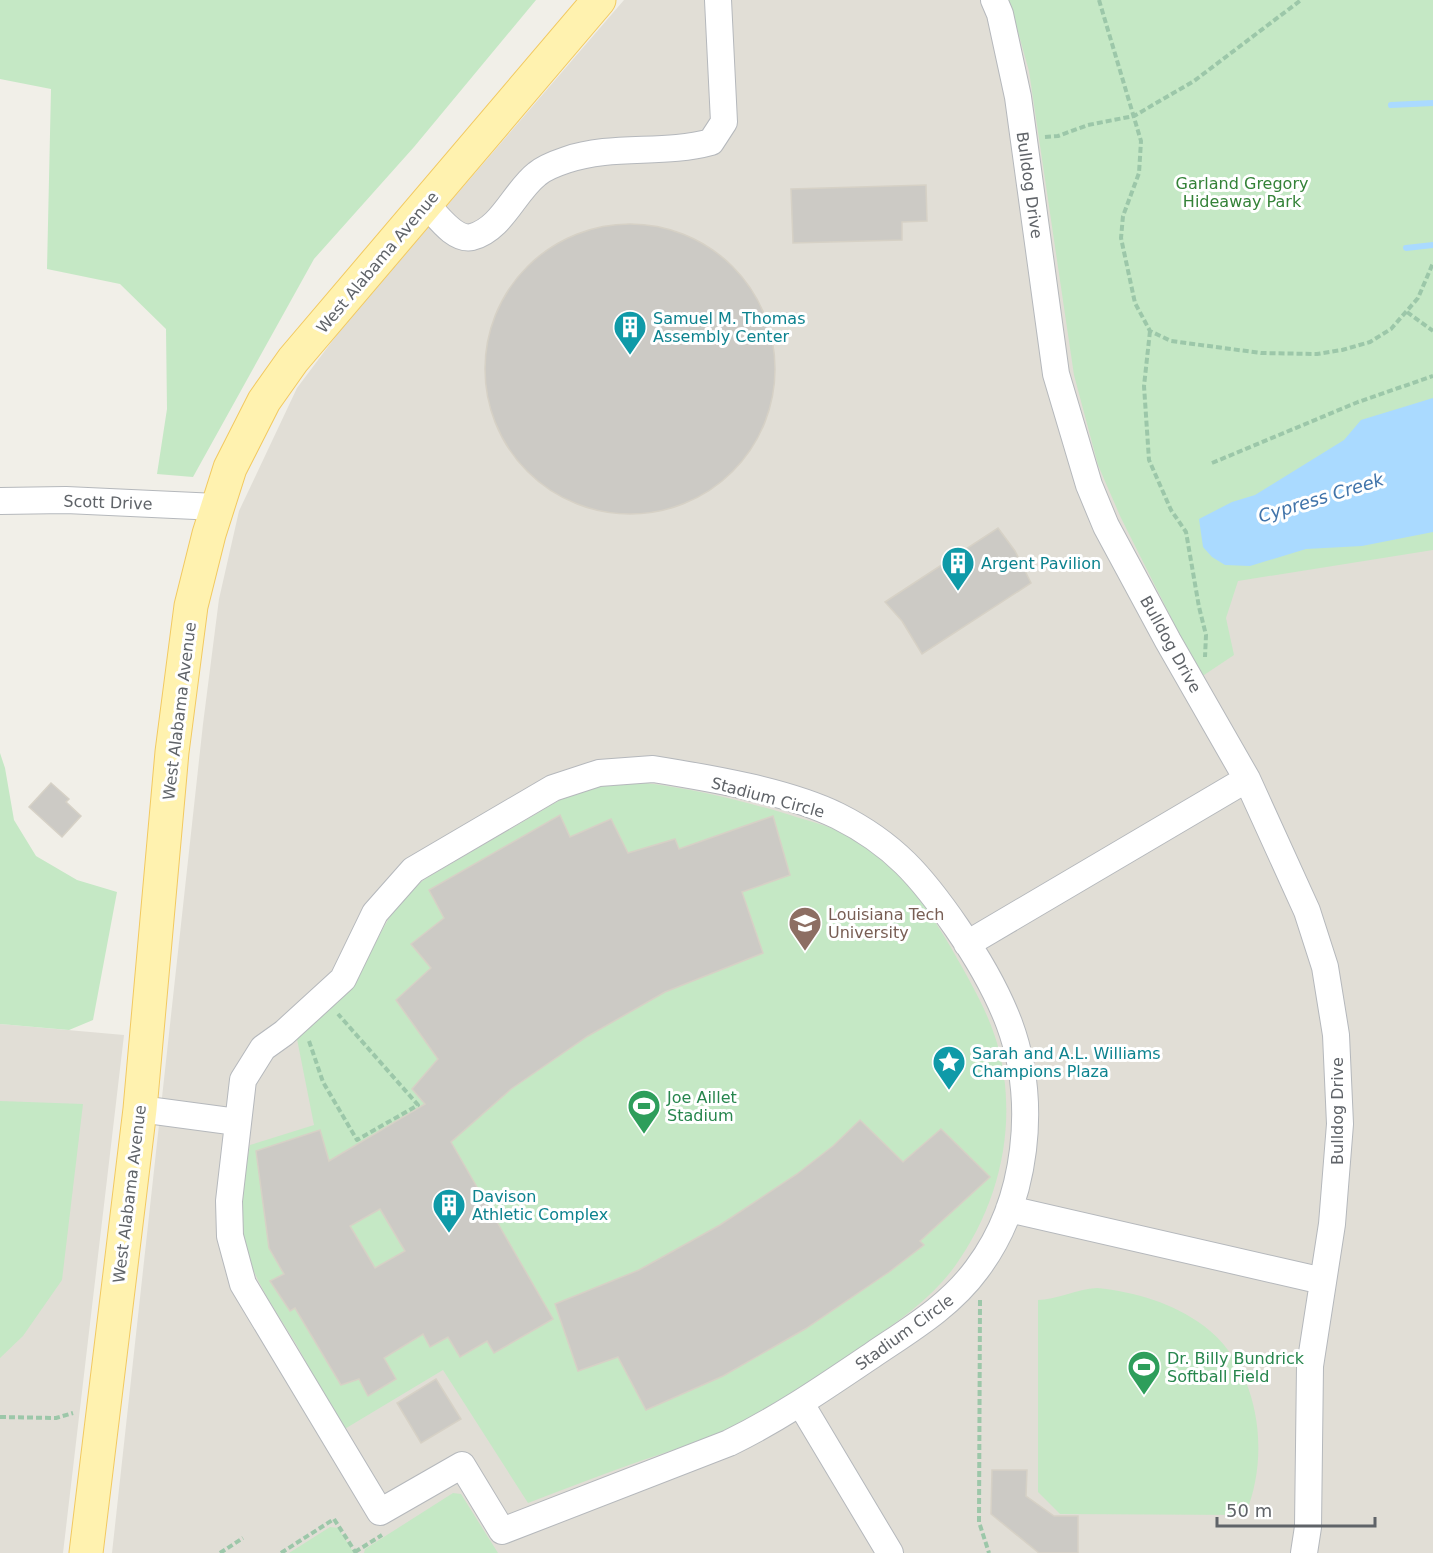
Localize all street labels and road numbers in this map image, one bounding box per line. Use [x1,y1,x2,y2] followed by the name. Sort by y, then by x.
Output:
[1013,130,1046,240] street label: Bulldog Drive
[312,187,442,337] street label: West Alabama Avenue
[63,491,153,514] street label: Scott Drive
[1136,592,1205,696] street label: Bulldog Drive
[159,621,200,801] street label: West Alabama Avenue
[709,773,827,822] street label: Stadium Circle
[1328,1057,1347,1165] street label: Bulldog Drive
[109,1104,150,1284] street label: West Alabama Avenue
[852,1290,957,1374] street label: Stadium Circle

